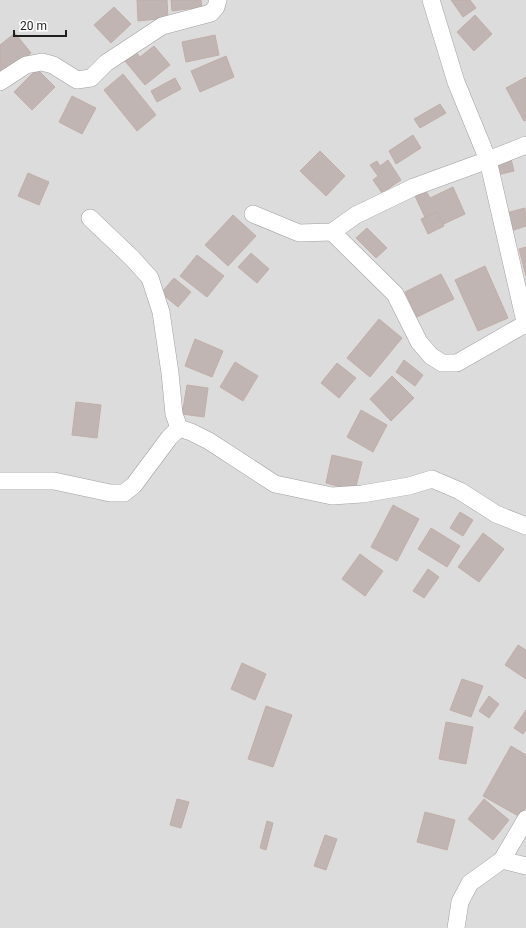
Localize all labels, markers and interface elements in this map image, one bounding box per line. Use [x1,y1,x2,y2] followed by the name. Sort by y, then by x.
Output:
[14,12,66,38] scale bar
[20,19,47,33] text: 20 m

